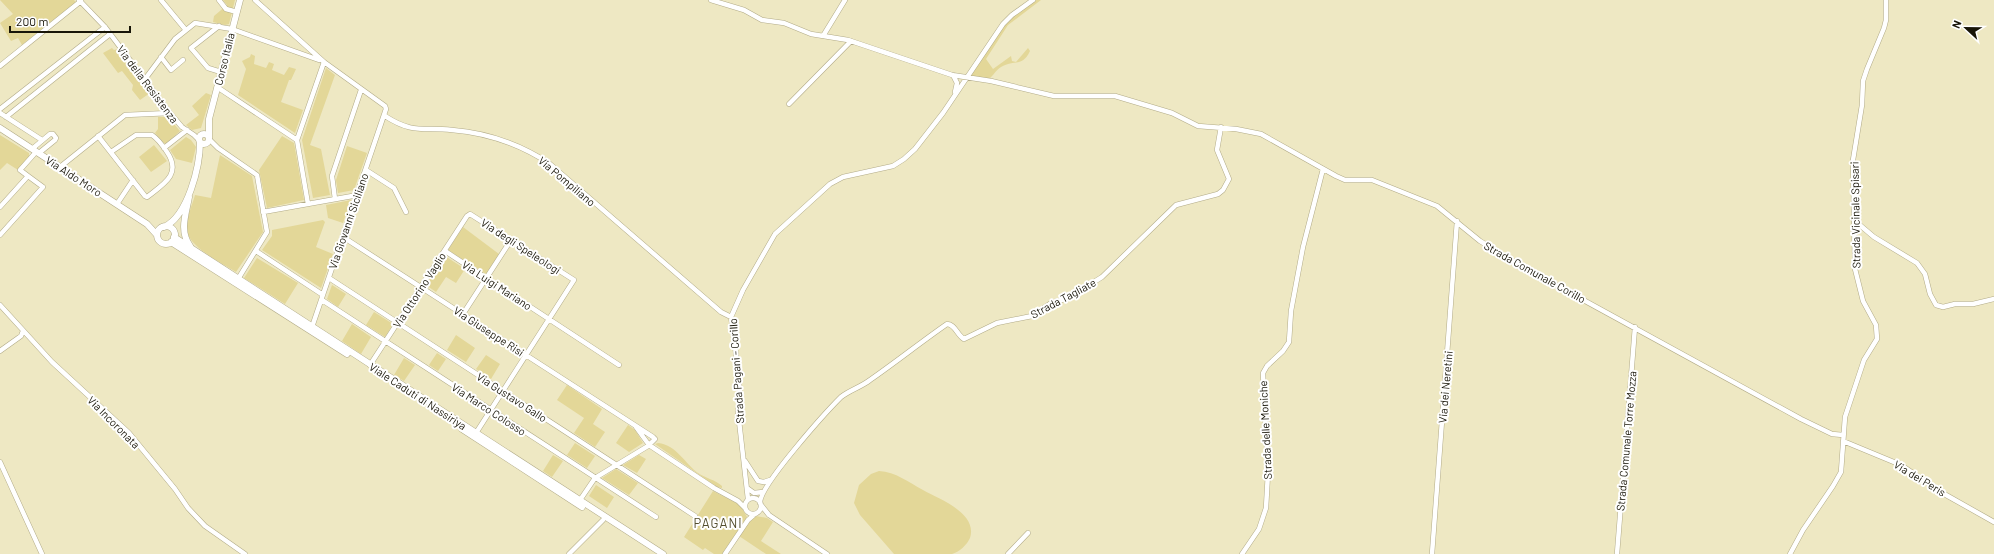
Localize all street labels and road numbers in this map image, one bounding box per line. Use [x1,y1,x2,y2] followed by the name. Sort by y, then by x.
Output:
[211,31,237,87] street label: Corso Italia
[115,43,181,125] street label: Via della Resistenza
[43,153,105,199] street label: Via Aldo Moro
[536,153,598,209] street label: Via Pompiliano
[1848,161,1862,269] street label: Strada Vicinale Spisari
[325,171,371,271] street label: Via Giovanni Siciliano
[479,215,563,277] street label: Via degli Speleologi
[1482,239,1588,305] street label: Strada Comunale Corillo
[390,250,448,330] street label: Via Ottorino Vaglio
[460,258,534,312] street label: Via Luigi Mariano
[1028,275,1098,321] street label: Strada Tagliate
[451,303,527,359] street label: Via Giuseppe Risi
[726,318,746,424] street label: Strada Pagani - Corillo
[1435,350,1455,424] street label: Via dei Neretini
[367,360,469,432] street label: Viale Caduti di Nassiriya
[474,369,550,425] street label: Via Gustavo Gallo
[1613,370,1639,512] street label: Strada Comunale Torre Mozza
[449,380,529,438] street label: Via Marco Colosso
[1256,380,1274,480] street label: Strada delle Moniche
[85,393,143,451] street label: Via Incoronata
[1892,457,1948,499] street label: Via dei Peris

